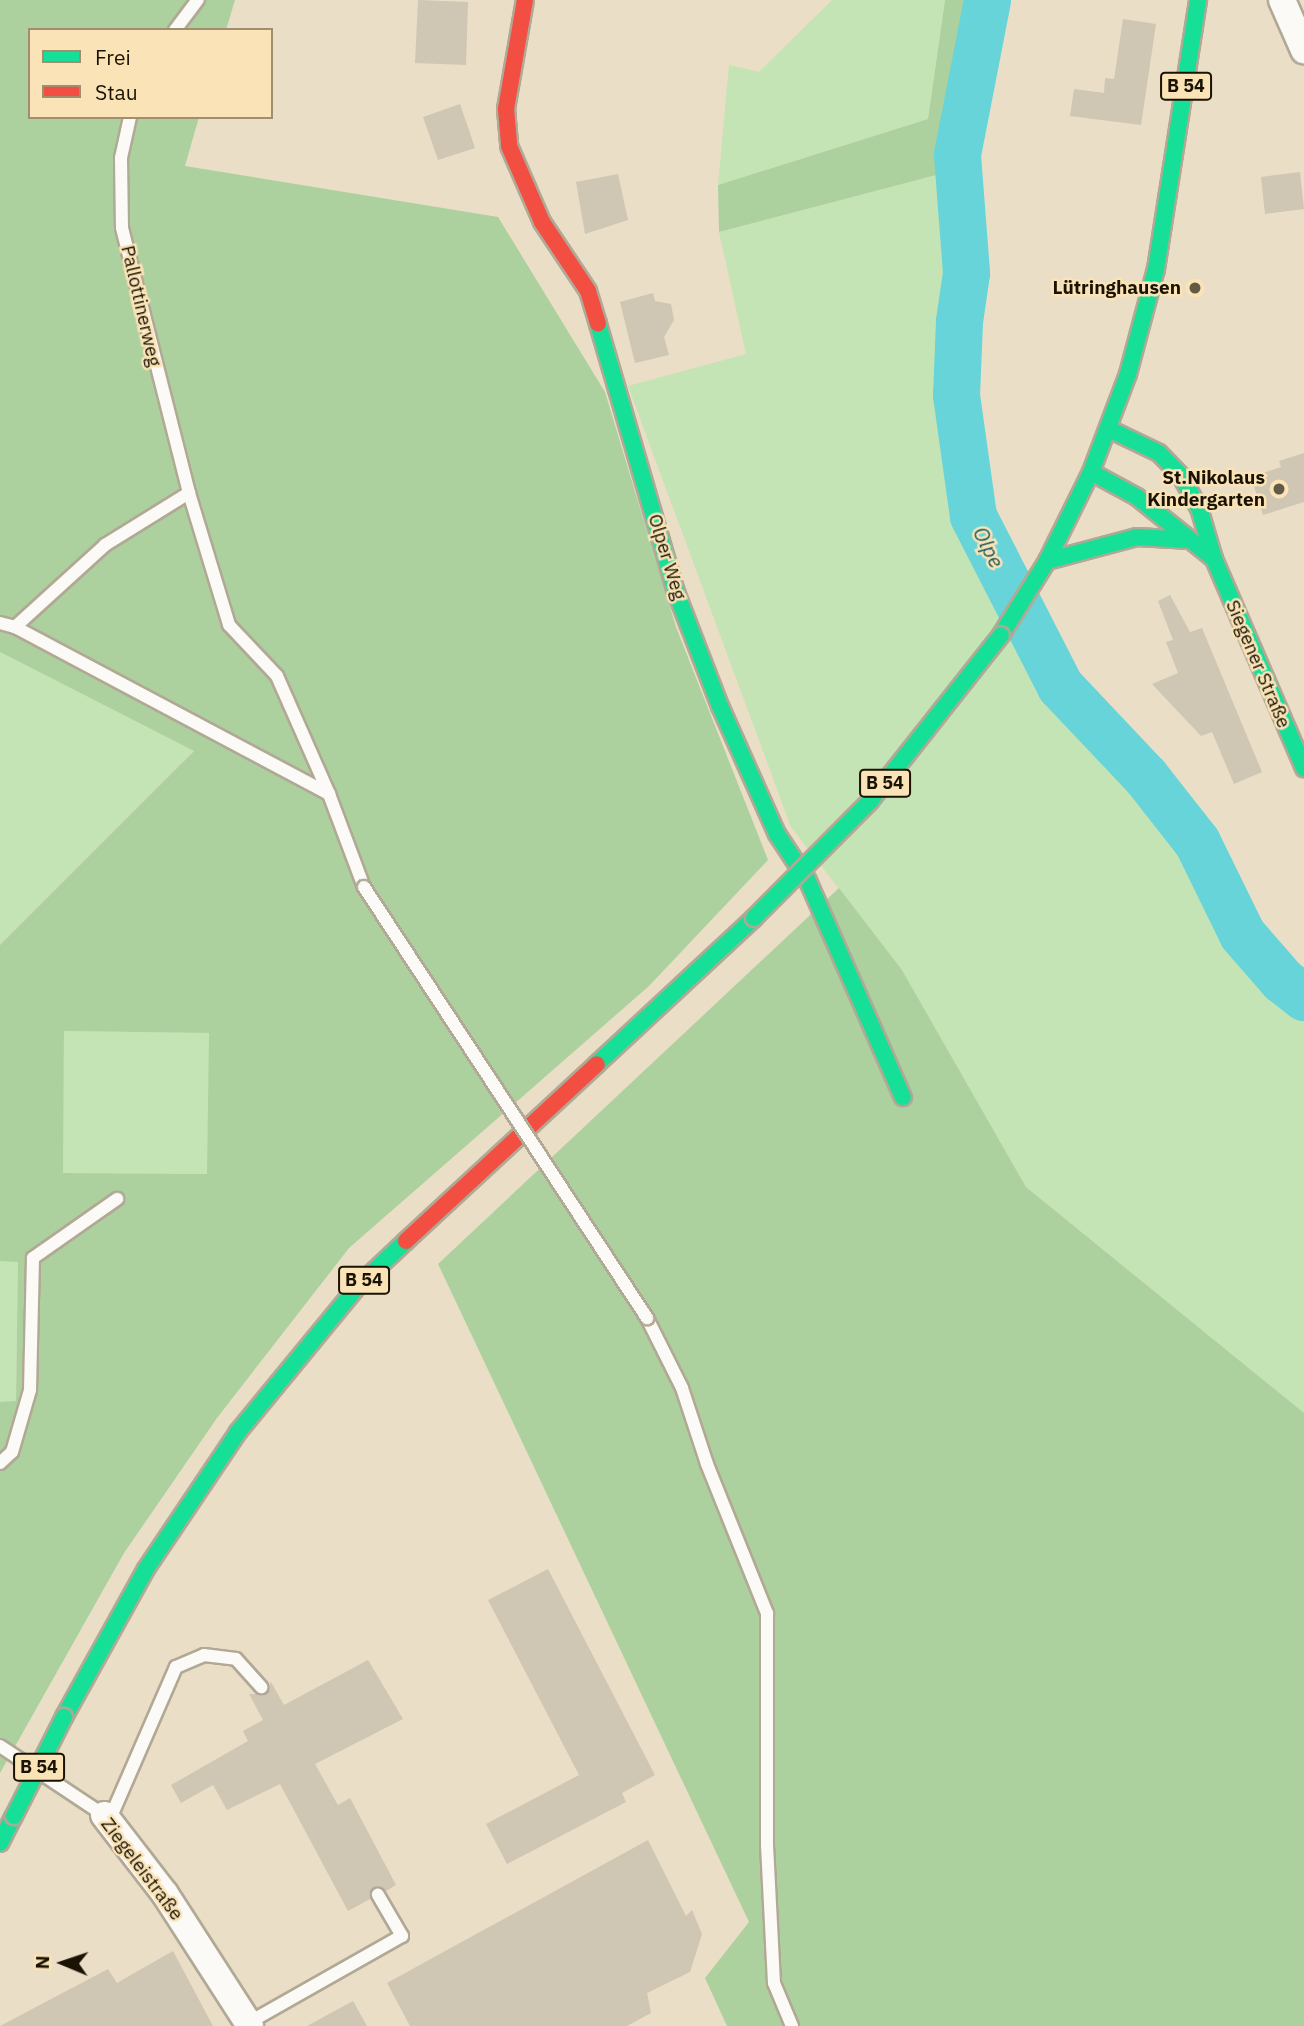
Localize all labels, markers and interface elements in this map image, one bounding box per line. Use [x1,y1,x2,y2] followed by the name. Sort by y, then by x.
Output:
[28,28,273,119] legend
[95,43,131,71] text: Frei
[1160,72,1212,100] road number: B 54
[95,78,138,106] text: Stau
[116,243,166,369] street label: Pallottinerweg
[1052,277,1181,299] place label: Lütringhausen
[1187,280,1203,296] marker: Lütringhausen
[1147,467,1265,511] place label: St.Nikolaus Kindergarten
[1271,481,1287,497] marker: St.Nikolaus Kindergarten
[643,511,691,603] street label: Olper Weg
[968,522,1010,572] water label: Olpe
[1221,597,1295,731] street label: Siegener Straße
[859,768,911,798] road number: B 54
[338,1266,390,1294] road number: B 54
[13,1752,65,1782] road number: B 54
[96,1813,188,1925] street label: Ziegeleistraße
[28,1928,98,1998] north arrow
[30,1955,54,1970] text: N

